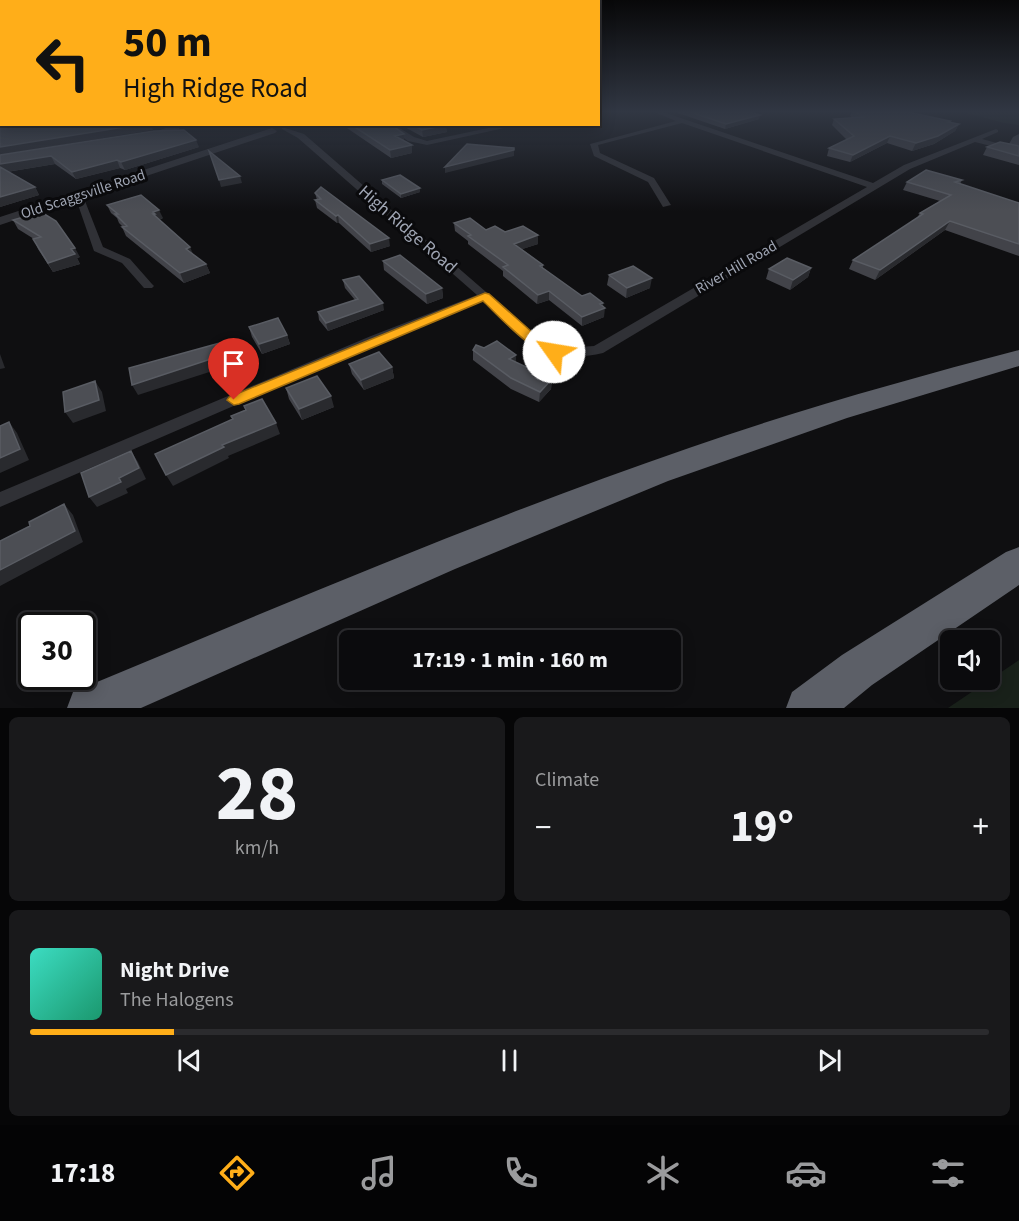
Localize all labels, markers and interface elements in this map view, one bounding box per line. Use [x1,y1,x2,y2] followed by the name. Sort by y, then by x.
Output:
[123,13,212,73] text: 50 m
[24,24,102,102] icon: left
[123,69,308,108] text: High Ridge Road
[18,164,148,225] street label: Old Scaggsville Road
[353,180,462,279] street label: High Ridge Road
[692,236,781,299] street label: River Hill Road
[522,320,586,384] position arrow
[208,338,259,400] pin
[217,347,250,380] icon: arrive
[18,612,96,690] speed limit sign: 30
[940,630,1000,690] map controls
[940,630,1000,690] button: sound
[412,644,608,676] text: 17:19 · 1 min · 160 m
[216,739,298,850] text: 28
[535,766,599,794] text: Climate
[730,795,794,859] text: 19°
[535,804,551,851] text: −
[973,804,989,851] text: +
[235,834,279,862] text: km/h
[120,954,229,986] text: Night Drive
[120,986,234,1014] text: The Halogens
[173,1044,206,1077] icon: previous
[493,1044,526,1077] icon: pause
[813,1044,846,1077] icon: next
[216,1152,258,1194] icon: directions
[358,1152,400,1194] icon: music
[500,1152,542,1194] icon: phone
[642,1152,684,1194] icon: climate
[785,1152,827,1194] icon: car
[927,1152,969,1194] icon: filters
[50,1154,115,1193] text: 17:18

